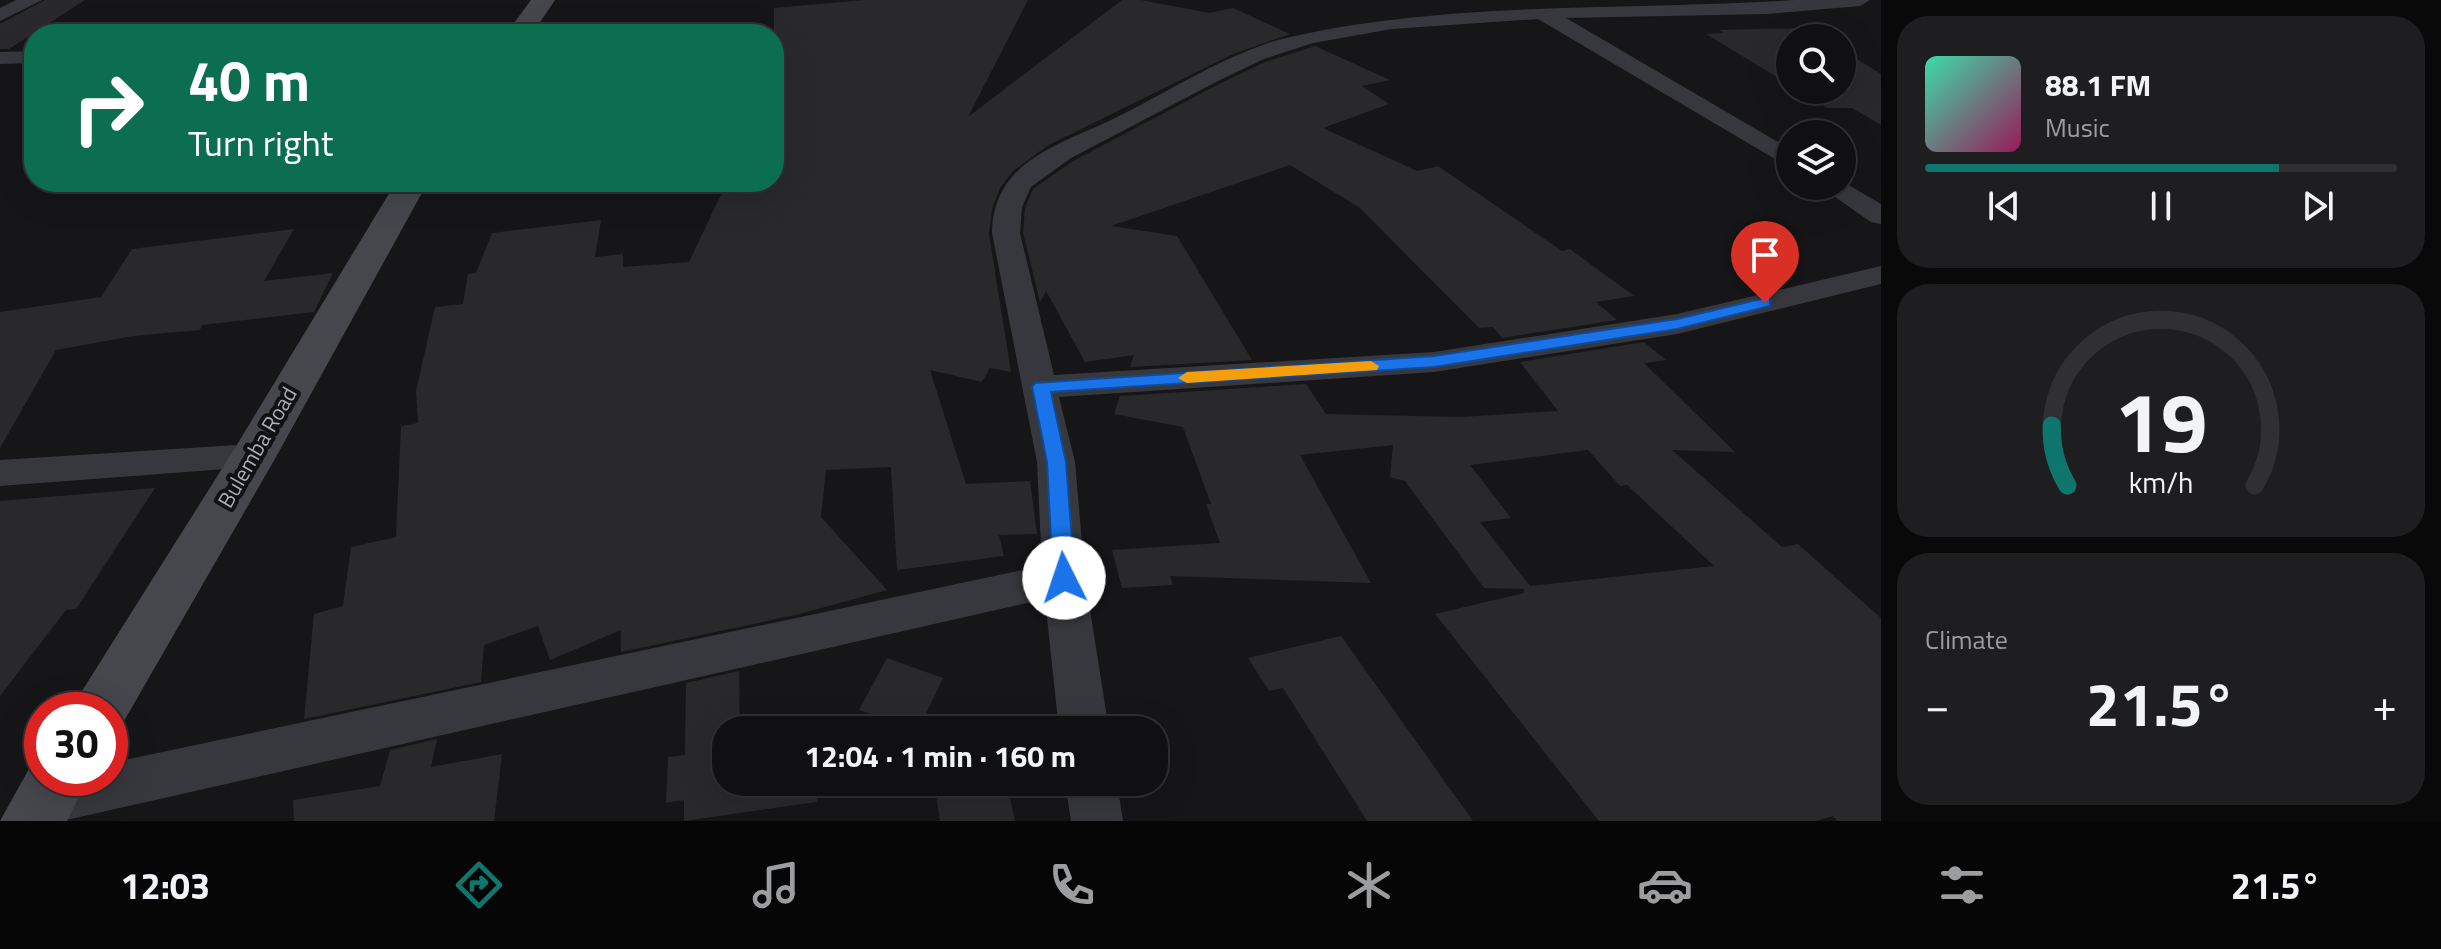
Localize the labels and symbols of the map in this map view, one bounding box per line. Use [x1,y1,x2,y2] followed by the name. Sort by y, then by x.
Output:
[1731,221,1799,303] pin
[209,380,305,514] street label: Bulemba Road
[1022,536,1106,620] position arrow
[24,692,128,796] speed limit sign: 30

